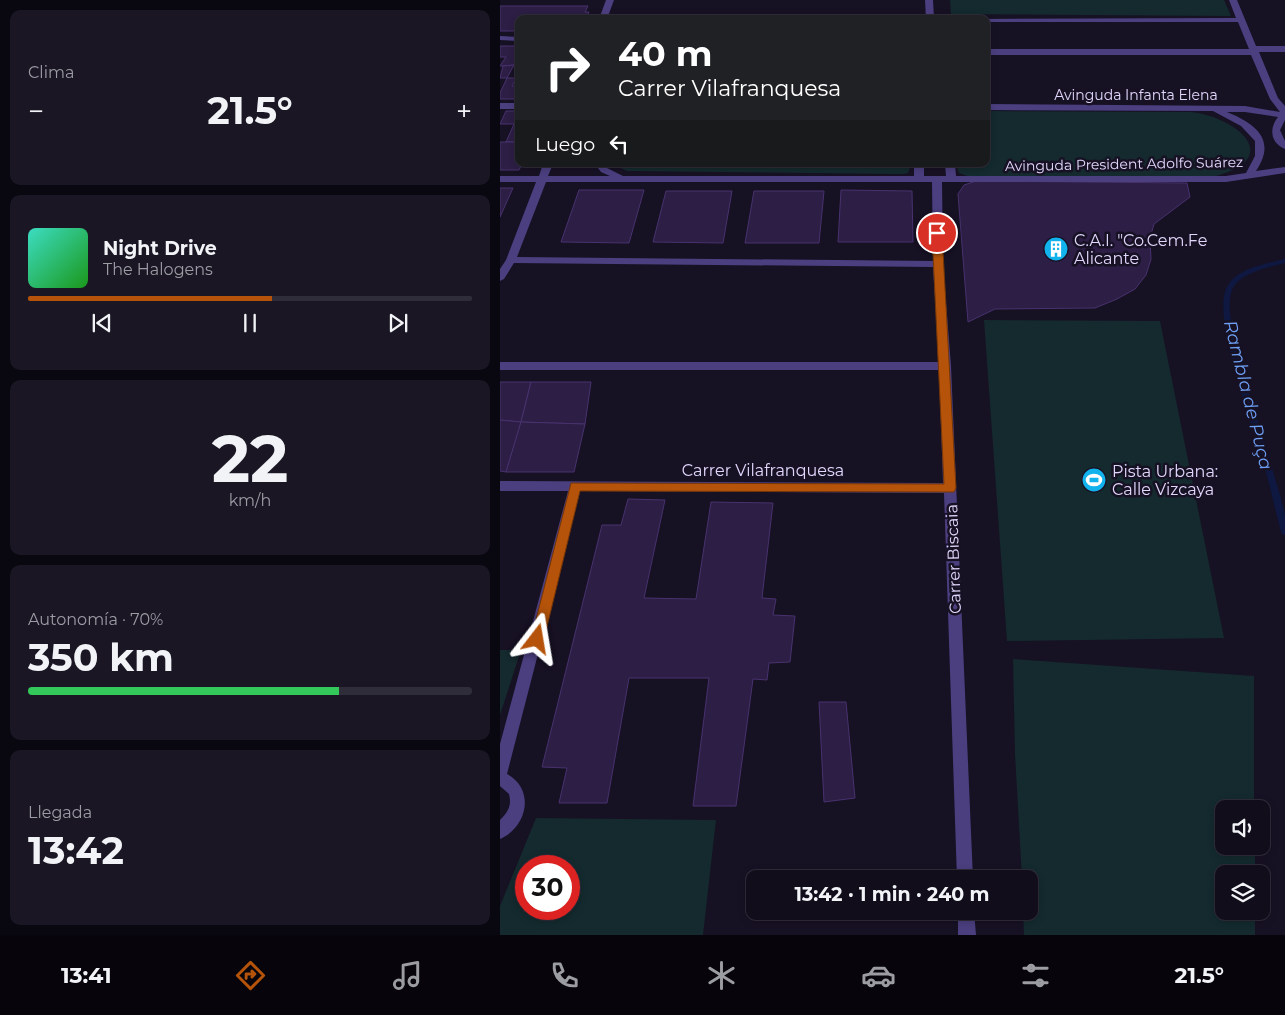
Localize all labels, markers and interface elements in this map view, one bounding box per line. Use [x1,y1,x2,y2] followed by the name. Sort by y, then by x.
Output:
[618,32,713,75] text: 40 m
[535,35,600,100] icon: right
[28,63,74,82] text: Clima
[618,75,841,102] text: Carrer Vilafranquesa
[1054,86,1218,104] street label: Avinguda Infanta Elena
[207,87,293,134] text: 21.5°
[28,94,44,128] text: −
[456,94,472,128] text: +
[605,130,633,158] icon: left
[535,133,595,156] text: Luego
[1005,153,1243,175] street label: Avinguda President Adolfo Suárez
[916,212,958,254] pin
[923,219,951,247] icon: arrive
[1074,231,1207,268] place label: C.A.I. "Co.Cem.Fe Alicante
[1043,236,1069,262] building icon: C.A.I. "Co.Cem.Fe Alicante
[103,237,217,260] text: Night Drive
[103,260,213,279] text: The Halogens
[88,309,116,337] icon: previous
[236,309,264,337] icon: pause
[384,309,412,337] icon: next
[1219,318,1277,472] water label: Rambla de Puça
[212,419,288,498] text: 22
[682,461,844,480] street label: Carrer Vilafranquesa
[1112,462,1218,499] place label: Pista Urbana: Calle Vizcaya
[1081,467,1107,493] sports icon: Pista Urbana: Calle Vizcaya
[229,491,271,510] text: km/h
[942,504,965,614] street label: Carrer Biscaia
[28,610,163,629] text: Autonomía · 70%
[510,612,562,664] position arrow
[28,634,174,681] text: 350 km
[1215,800,1270,920] map controls
[1215,800,1270,855] button: sound
[28,803,92,822] text: Llegada
[28,827,124,874] text: 13:42
[515,855,580,920] speed limit sign: 30
[1215,865,1270,920] button: layers
[795,883,989,906] text: 13:42 · 1 min · 240 m
[233,958,268,993] icon: directions
[390,958,425,993] icon: music
[547,958,582,993] icon: phone
[704,958,739,993] icon: climate
[861,958,896,993] icon: car
[1018,958,1053,993] icon: filters
[61,962,112,989] text: 13:41
[1174,962,1224,989] text: 21.5°

